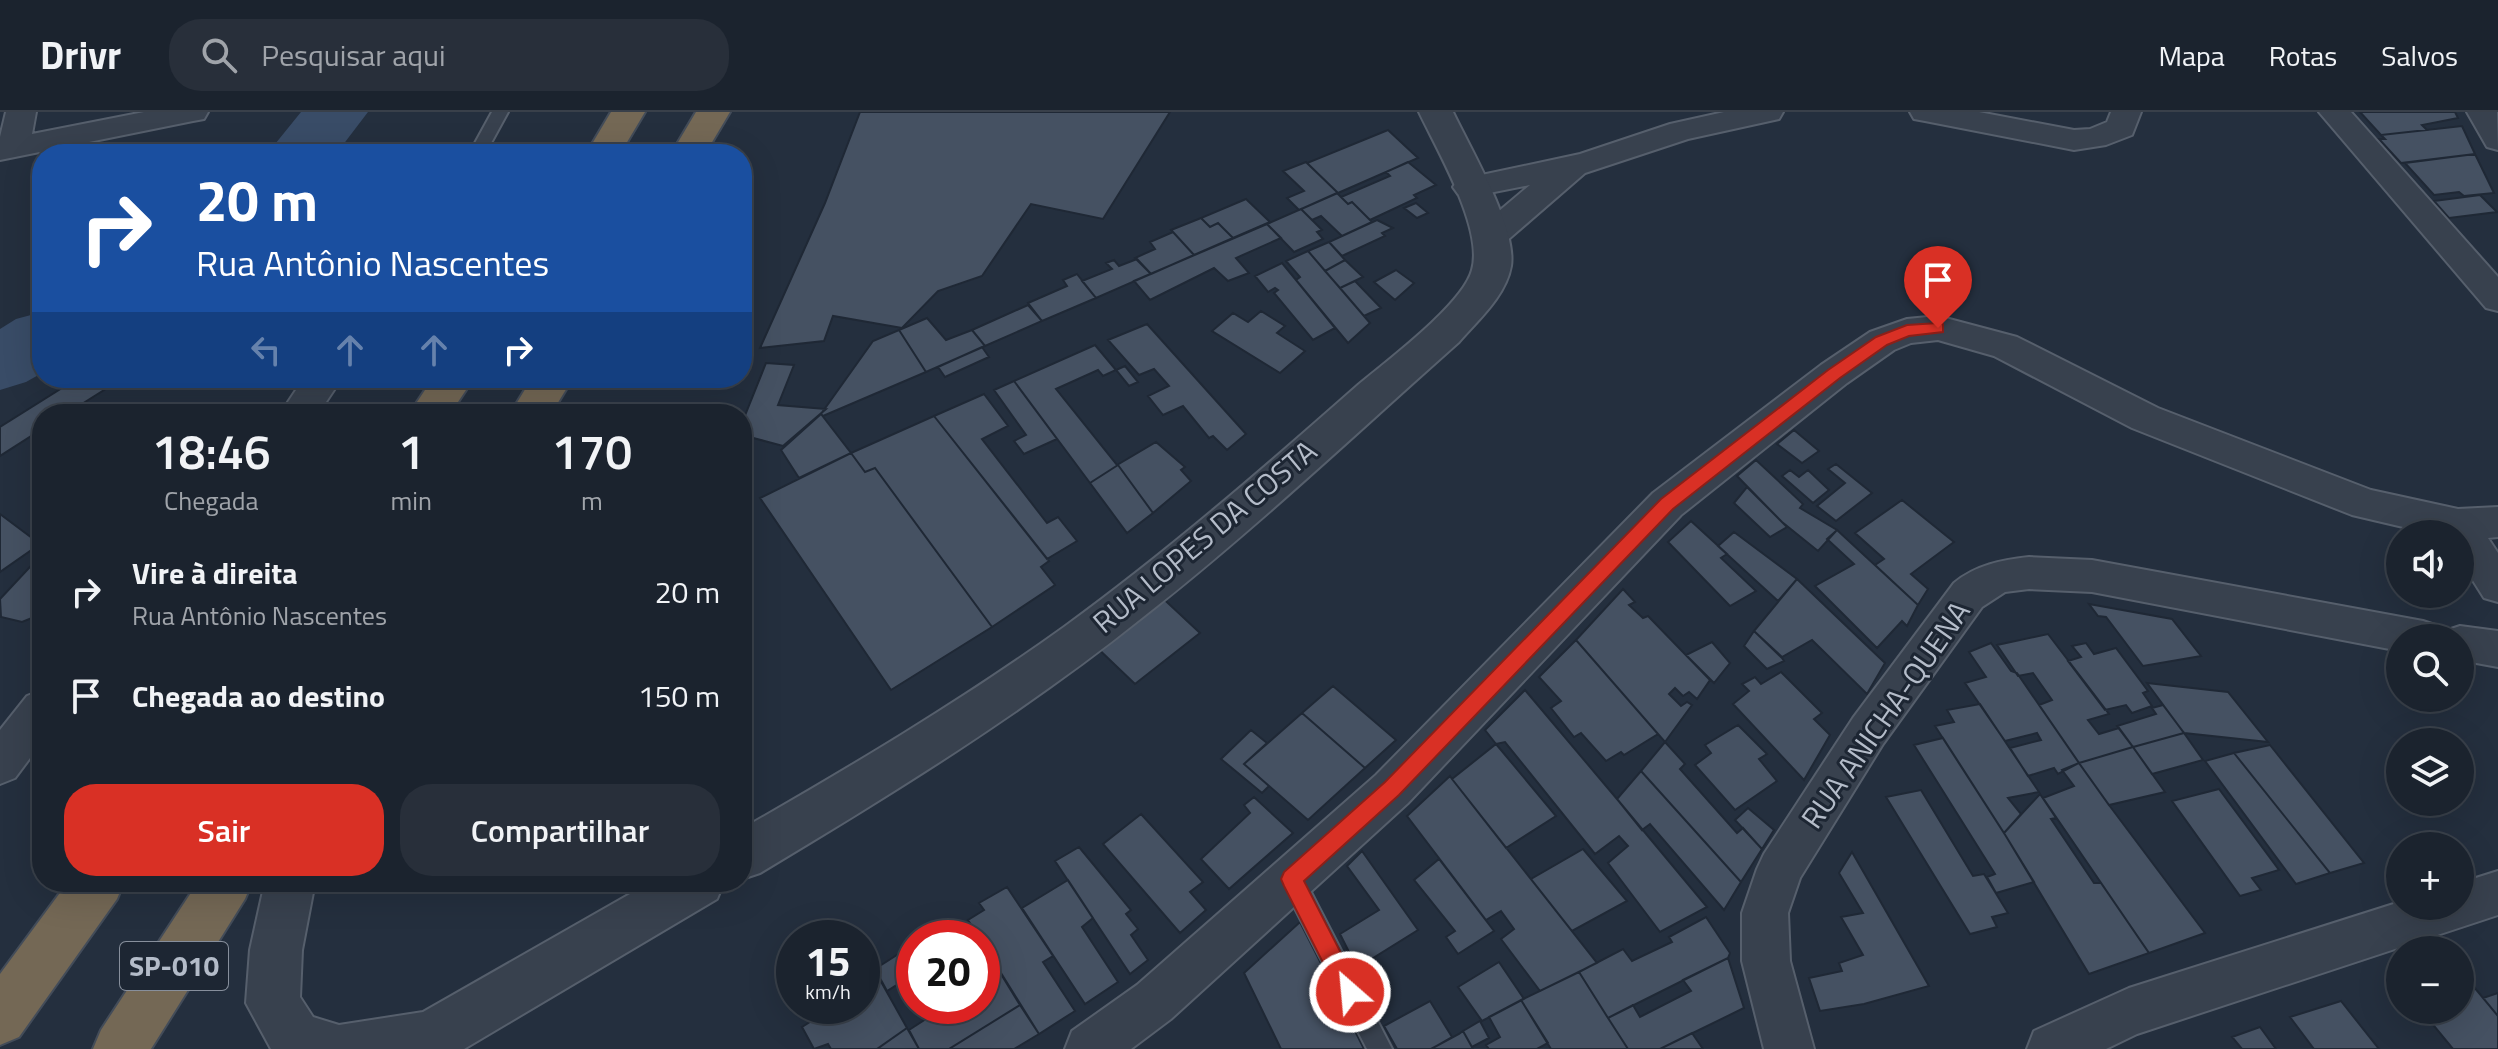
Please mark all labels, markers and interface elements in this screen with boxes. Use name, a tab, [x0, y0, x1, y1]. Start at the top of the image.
search box	[169, 19, 729, 91]
text: Drivr	[40, 26, 121, 84]
text: Pesquisar aqui	[261, 32, 446, 78]
icon: search	[197, 33, 241, 77]
text: Mapa	[2158, 34, 2225, 77]
text: Rotas	[2269, 34, 2337, 77]
text: Salvos	[2381, 34, 2458, 77]
text: 20 m	[196, 158, 318, 243]
icon: right	[64, 176, 168, 280]
text: Rua Antônio Nascentes	[196, 235, 549, 290]
pin	[1904, 246, 1972, 328]
icon: arrive	[1916, 258, 1960, 302]
icon: left	[244, 328, 288, 372]
icon: ahead	[328, 328, 372, 372]
icon: ahead	[412, 328, 456, 372]
icon: right	[496, 328, 540, 372]
text: 18:46	[152, 415, 271, 488]
text: 1	[398, 415, 425, 488]
text: 170	[552, 415, 632, 488]
street label: RUA LOPES DA COSTA	[1082, 428, 1327, 644]
text: Chegada	[164, 481, 258, 520]
text: min	[390, 481, 432, 520]
text: m	[581, 481, 603, 520]
map controls	[2386, 520, 2474, 1024]
button: sound	[2386, 520, 2474, 608]
text: Vire à direita	[132, 550, 297, 596]
text: 20 m	[655, 569, 720, 615]
icon: right	[64, 570, 108, 614]
street label: RUA ANICHA-QUENA	[1789, 591, 1981, 838]
text: Rua Antônio Nascentes	[132, 596, 387, 635]
button: search	[2386, 624, 2474, 712]
text: Chegada ao destino	[132, 673, 385, 719]
text: 150 m	[638, 673, 720, 719]
icon: arrive	[64, 674, 108, 718]
button: layers	[2386, 728, 2474, 816]
button: Sair	[64, 784, 384, 876]
button: Compartilhar	[400, 784, 720, 876]
button: +	[2386, 832, 2474, 920]
speed limit sign: 20	[896, 920, 1000, 1024]
text: 15	[806, 931, 850, 992]
button: −	[2386, 936, 2474, 1024]
road number: SP-010	[120, 942, 228, 990]
position arrow	[1308, 950, 1392, 1034]
text: km/h	[805, 976, 851, 1007]

